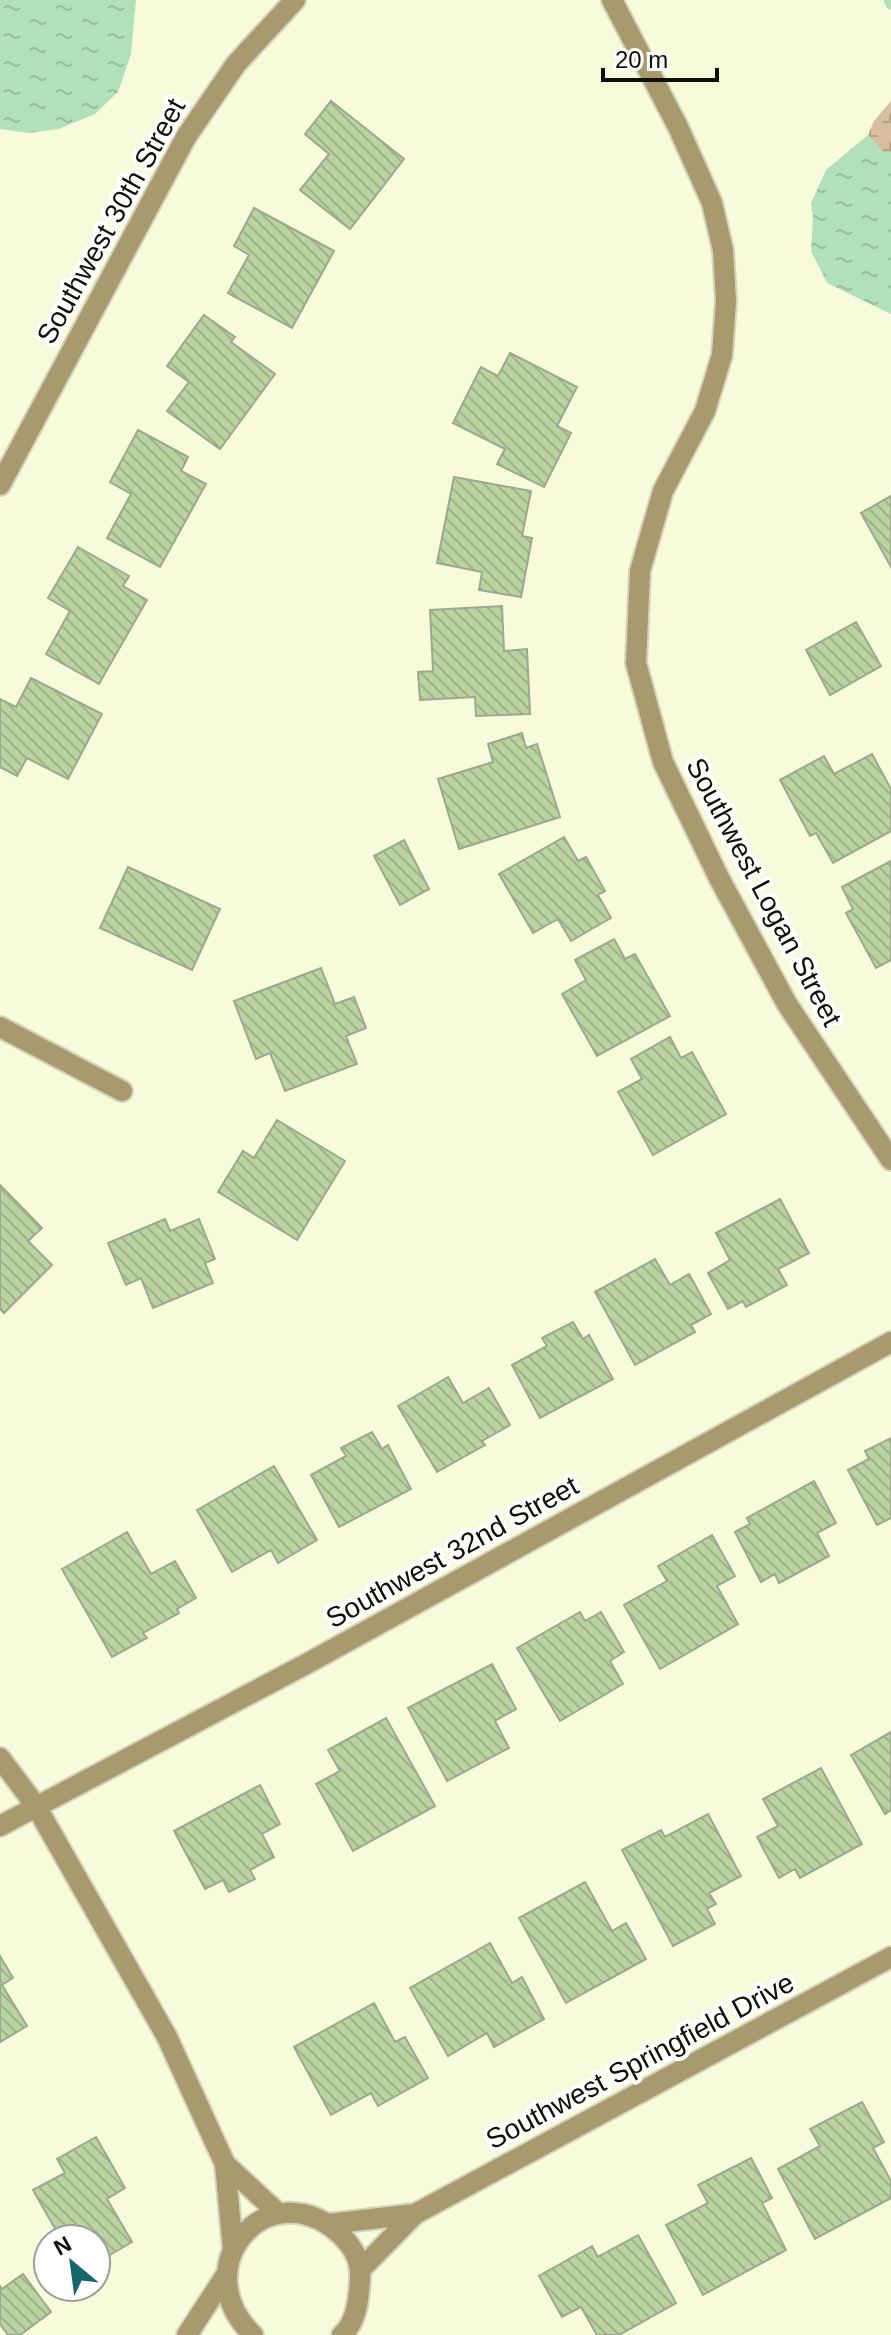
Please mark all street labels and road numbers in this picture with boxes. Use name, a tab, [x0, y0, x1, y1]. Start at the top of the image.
street label: Southwest 30th Street	[31, 93, 191, 349]
street label: Southwest Logan Street	[680, 753, 848, 1031]
street label: Southwest 32nd Street	[321, 1470, 584, 1634]
street label: Southwest Springfield Drive	[481, 1967, 799, 2155]

